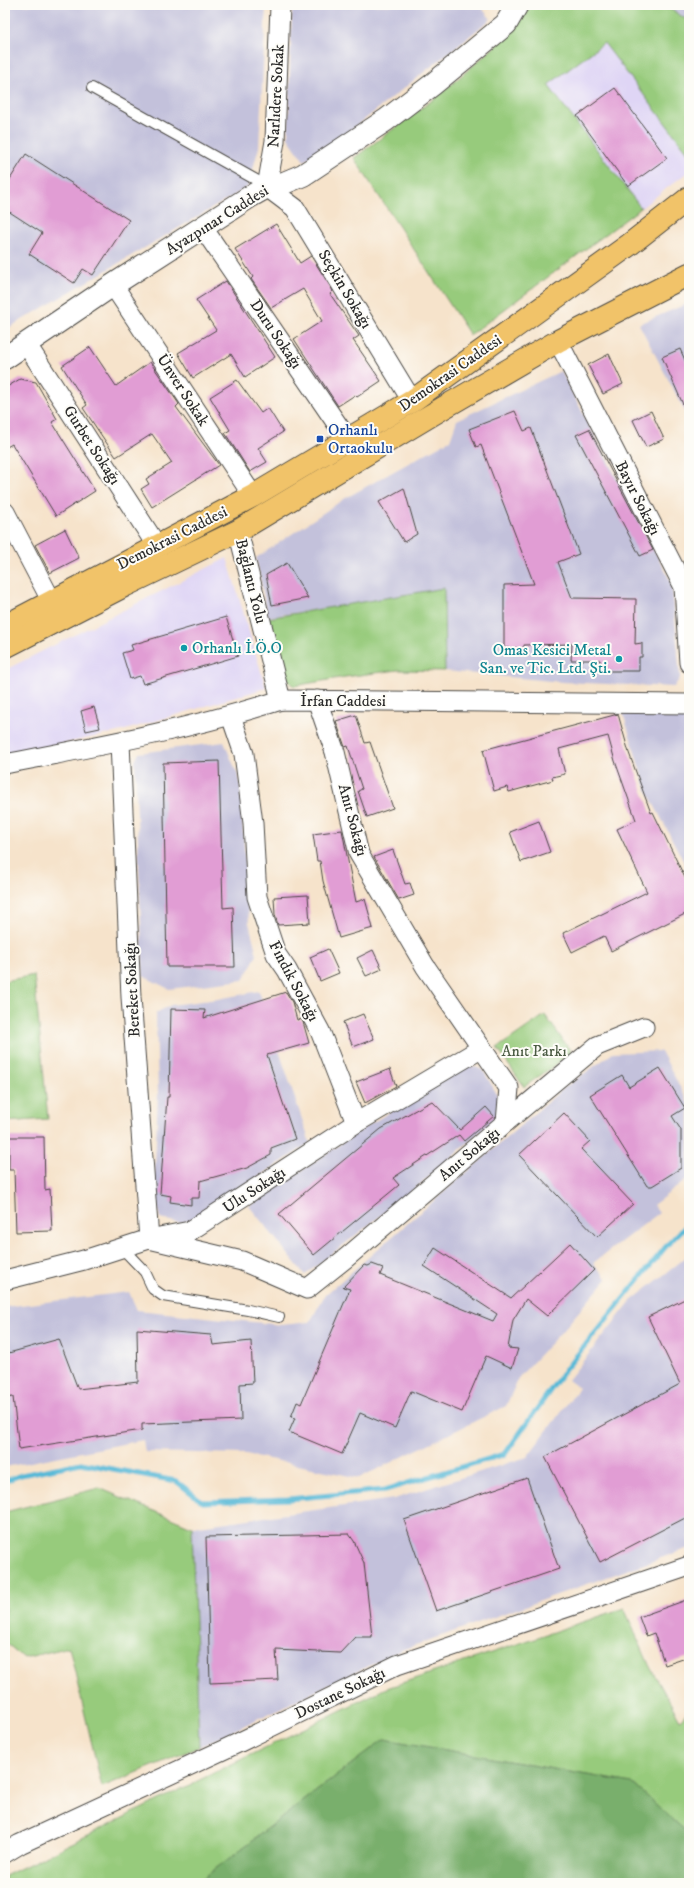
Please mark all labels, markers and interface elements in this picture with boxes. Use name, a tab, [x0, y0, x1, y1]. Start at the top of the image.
street label: Narlıdere Sokak	[263, 44, 289, 148]
street label: Ayazpınar Caddesi	[162, 180, 272, 260]
street label: Seçkin Sokağı	[314, 246, 376, 332]
street label: Duru Sokağı	[245, 295, 307, 373]
street label: Demokrasi Caddesi	[395, 330, 505, 416]
street label: Ünver Sokak	[152, 350, 214, 430]
street label: Gurbet Sokağı	[59, 402, 125, 488]
place label: Orhanlı Ortaokulu	[328, 420, 393, 458]
marker: Orhanlı Ortaokulu	[315, 434, 325, 444]
street label: Bayır Sokağı	[611, 458, 665, 538]
street label: Demokrasi Caddesi	[113, 502, 231, 574]
street label: Bağlantı Yolu	[231, 537, 271, 626]
place label: Orhanlı İ.Ö.O	[192, 638, 282, 658]
place label: Omas Kesici Metal San. ve Tic. Ltd. Şti.	[479, 640, 611, 678]
marker: Orhanlı İ.Ö.O	[179, 643, 189, 653]
marker: Omas Kesici Metal San. ve Tic. Ltd. Şti.	[614, 654, 624, 664]
street label: İrfan Caddesi	[300, 691, 386, 711]
street label: Anıt Sokağı	[334, 782, 372, 858]
street label: Fındık Sokağı	[264, 937, 324, 1025]
street label: Bereket Sokağı	[120, 942, 144, 1038]
park label: Anıt Parkı	[501, 1041, 567, 1061]
street label: Anıt Sokağı	[434, 1123, 504, 1185]
street label: Ulu Sokağı	[219, 1162, 289, 1218]
street label: Dostane Sokağı	[292, 1663, 388, 1723]

